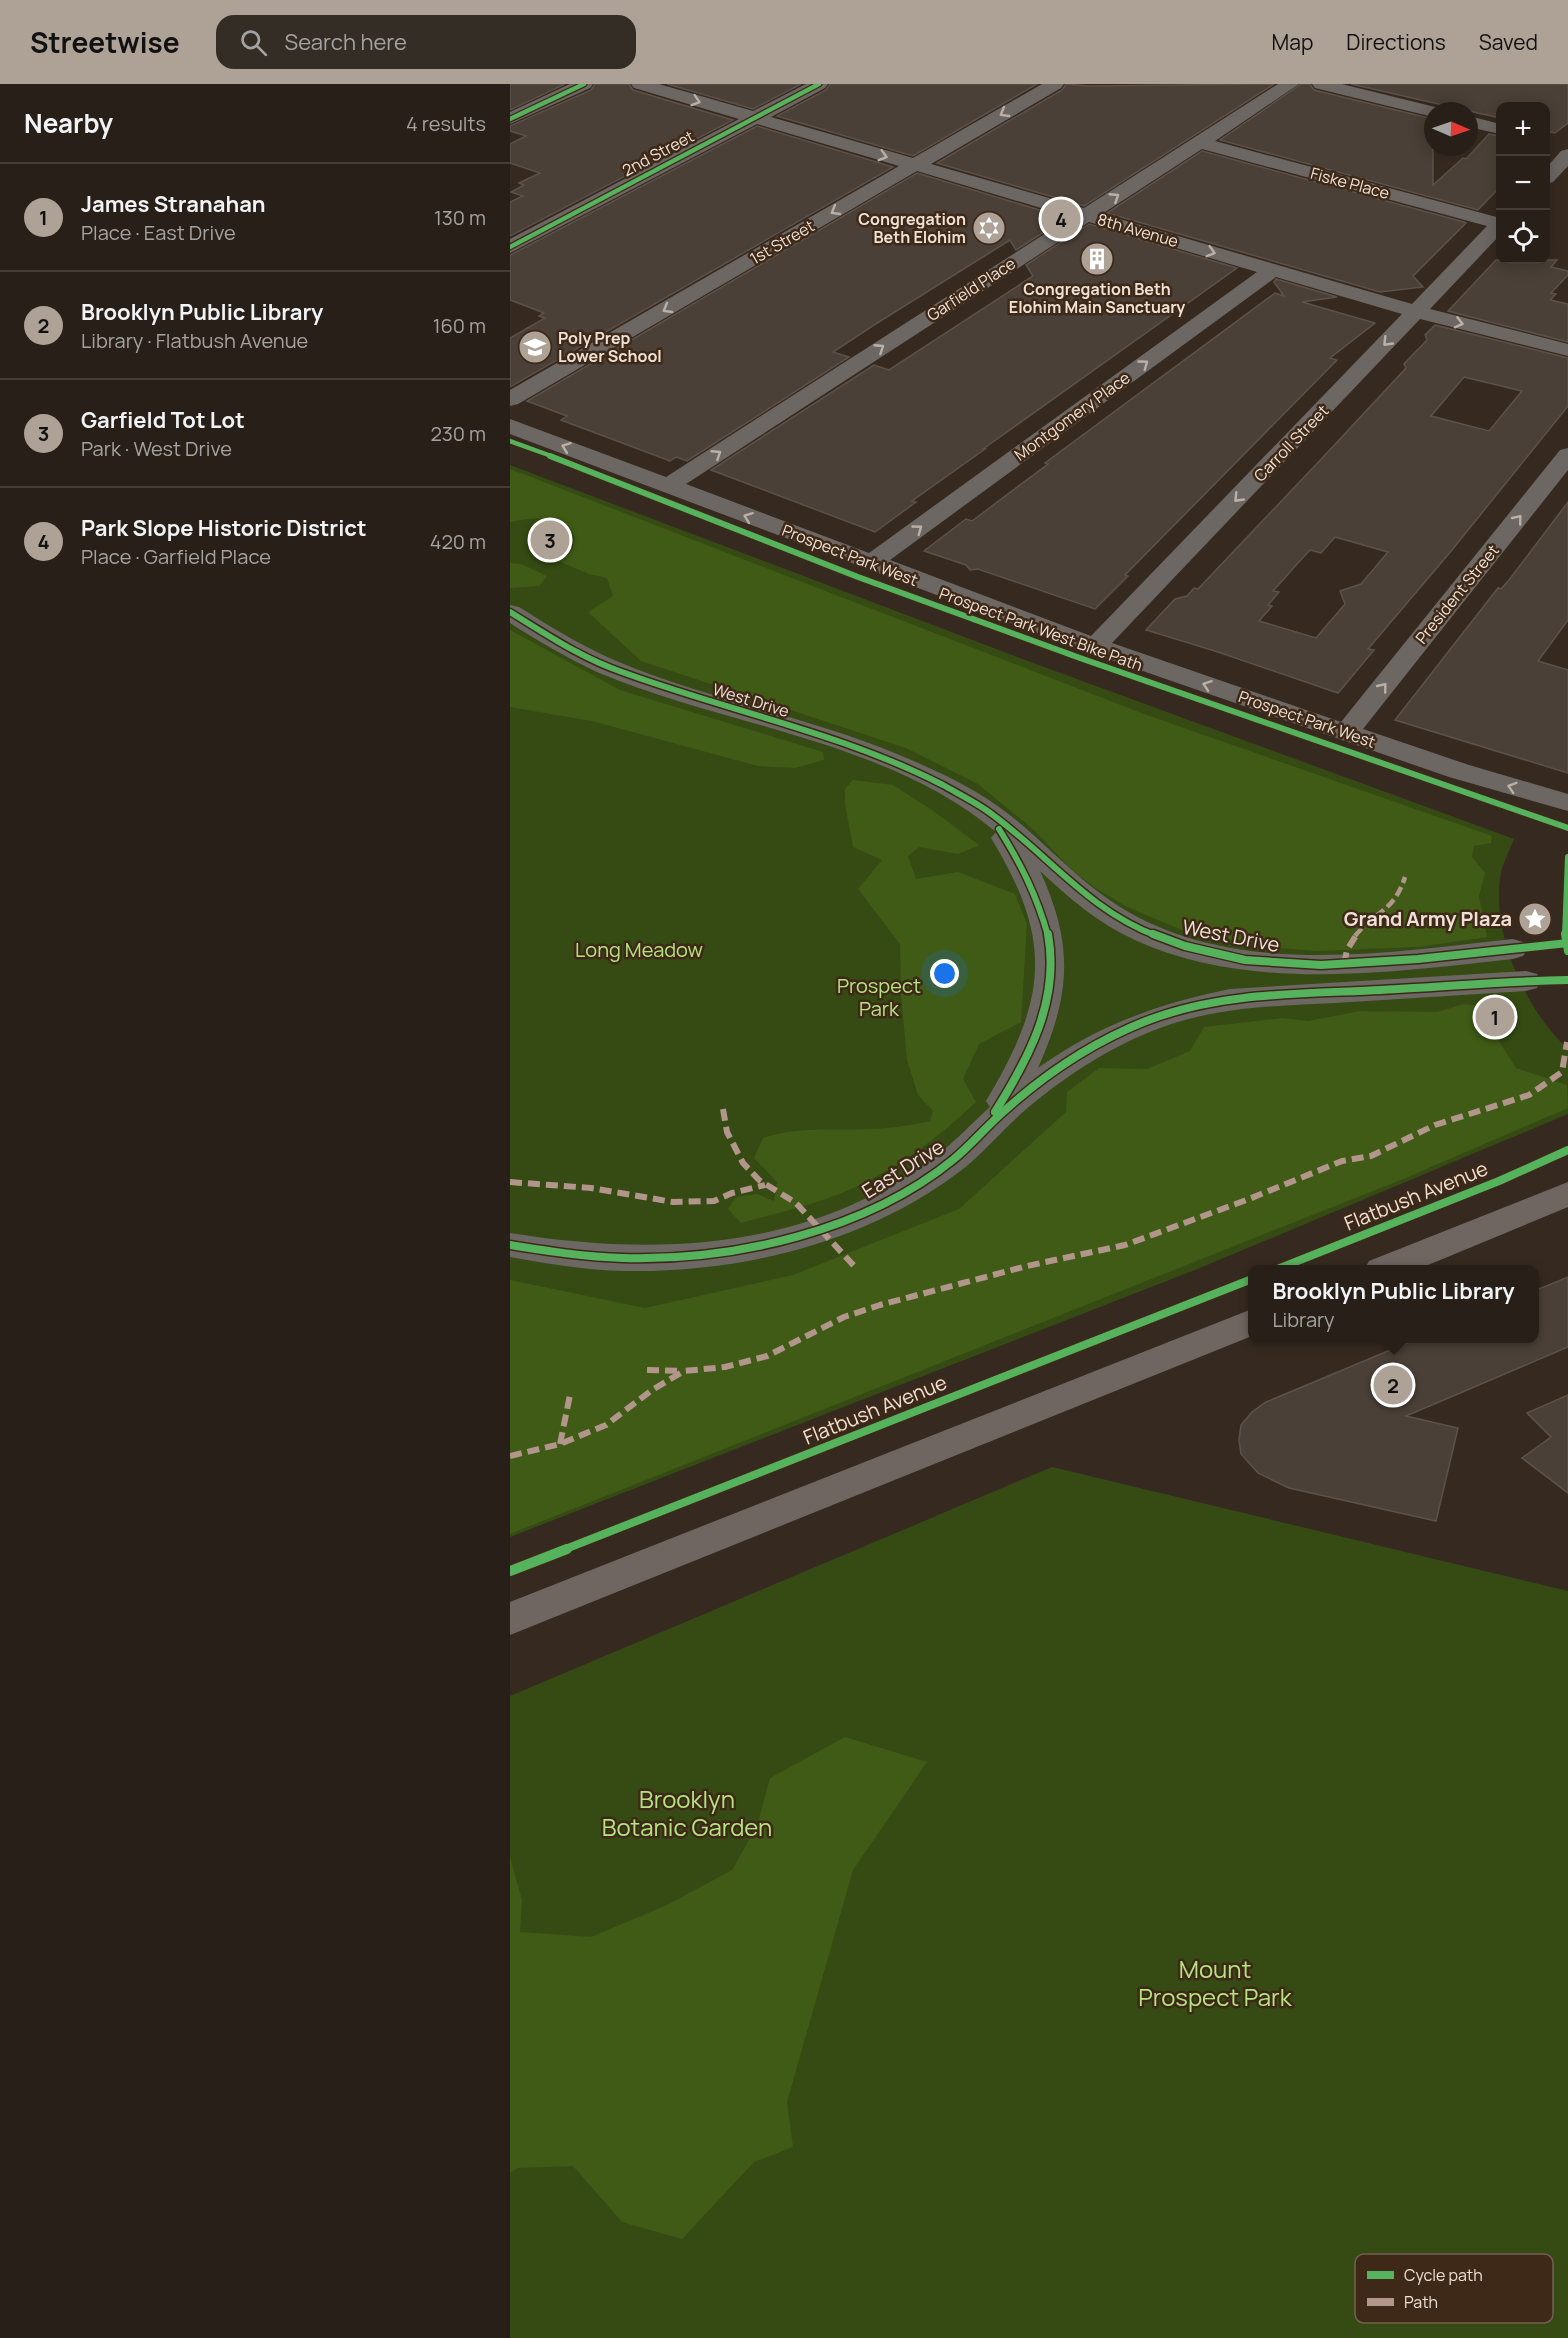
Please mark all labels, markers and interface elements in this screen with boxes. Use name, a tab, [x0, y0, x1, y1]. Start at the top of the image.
search box	[216, 15, 636, 69]
text: Streetwise	[30, 23, 180, 61]
icon: search	[237, 26, 270, 59]
text: Search here	[285, 27, 407, 57]
text: Map	[1272, 28, 1313, 56]
text: Directions	[1346, 28, 1446, 56]
text: Saved	[1479, 28, 1538, 56]
one-way arrow	[690, 94, 701, 106]
north arrow	[1424, 102, 1478, 156]
map controls	[1496, 102, 1550, 264]
button: +	[1496, 102, 1550, 156]
text: Nearby	[24, 105, 113, 141]
one-way arrow	[1000, 106, 1010, 118]
text: 4 results	[406, 110, 486, 137]
street label: 2nd Street	[618, 125, 698, 181]
one-way arrow	[878, 148, 888, 161]
button: −	[1496, 156, 1550, 210]
street label: Fiske Place	[1308, 162, 1392, 204]
text: James Stranahan	[81, 189, 266, 219]
one-way arrow	[1108, 193, 1119, 204]
pin: 4	[1042, 196, 1080, 242]
text: 1	[39, 204, 48, 231]
text: 130 m	[434, 204, 486, 231]
one-way arrow	[831, 204, 842, 215]
place label: Congregation Beth Elohim	[858, 208, 966, 248]
street label: 8th Avenue	[1095, 208, 1181, 252]
synagogue icon: Congregation Beth Elohim	[971, 210, 1007, 246]
button: locate	[1496, 210, 1550, 264]
street label: 1st Street	[746, 215, 818, 269]
text: Place · East Drive	[81, 219, 236, 246]
building icon: Congregation Beth Elohim Main Sanctuary	[1079, 241, 1115, 277]
one-way arrow	[1205, 245, 1216, 257]
street label: Garfield Place	[922, 252, 1020, 326]
place label: Congregation Beth Elohim Main Sanctuary	[1009, 278, 1185, 318]
text: Brooklyn Public Library	[81, 297, 323, 327]
one-way arrow	[663, 301, 673, 313]
text: 2	[38, 312, 49, 339]
text: 160 m	[433, 312, 486, 339]
one-way arrow	[1454, 316, 1464, 329]
text: Library · Flatbush Avenue	[81, 327, 308, 354]
place label: Poly Prep Lower School	[558, 327, 662, 367]
school or university icon: Poly Prep Lower School	[517, 329, 553, 365]
one-way arrow	[1384, 335, 1395, 346]
one-way arrow	[874, 344, 884, 356]
one-way arrow	[1137, 360, 1148, 371]
street label: Montgomery Place	[1010, 366, 1134, 466]
street label: Carroll Street	[1249, 400, 1333, 486]
text: Garfield Tot Lot	[81, 405, 245, 435]
text: 3	[38, 420, 49, 447]
text: 230 m	[430, 420, 486, 447]
text: Park · West Drive	[81, 435, 232, 462]
one-way arrow	[561, 442, 572, 455]
one-way arrow	[710, 451, 721, 462]
one-way arrow	[1234, 492, 1245, 502]
one-way arrow	[744, 511, 754, 524]
text: Park Slope Historic District	[81, 513, 367, 543]
one-way arrow	[1510, 514, 1521, 525]
pin: 3	[530, 518, 570, 562]
street label: Prospect Park West	[779, 519, 921, 591]
one-way arrow	[912, 525, 923, 536]
text: 4	[37, 528, 50, 555]
text: 420 m	[430, 528, 486, 555]
street label: President Street	[1410, 540, 1504, 648]
text: Place · Garfield Place	[81, 543, 271, 570]
street label: Prospect Park West Bike Path	[936, 582, 1146, 676]
street label: West Drive	[710, 678, 792, 722]
one-way arrow	[1202, 680, 1213, 693]
one-way arrow	[1376, 683, 1387, 694]
street label: Prospect Park West	[1236, 685, 1378, 753]
one-way arrow	[1507, 782, 1518, 795]
place icon: Grand Army Plaza	[1517, 901, 1553, 937]
place label: Grand Army Plaza	[1344, 905, 1512, 932]
street label: West Drive	[1180, 913, 1282, 958]
park label: Long Meadow	[575, 936, 703, 963]
your location	[930, 959, 959, 988]
park label: Prospect Park	[837, 972, 921, 1022]
pin: 1	[1476, 994, 1514, 1040]
street label: East Drive	[857, 1133, 949, 1204]
street label: Flatbush Avenue	[1340, 1154, 1492, 1237]
popup	[1248, 1265, 1539, 1343]
text: Brooklyn Public Library	[1272, 1276, 1515, 1306]
text: Library	[1272, 1306, 1335, 1333]
pin: 2	[1374, 1362, 1412, 1408]
street label: Flatbush Avenue	[799, 1368, 951, 1451]
park label: Brooklyn Botanic Garden	[602, 1782, 772, 1843]
park label: Mount Prospect Park	[1138, 1952, 1293, 2013]
legend	[1355, 2254, 1553, 2323]
text: Cycle path	[1404, 2264, 1483, 2286]
text: Path	[1404, 2291, 1438, 2313]

